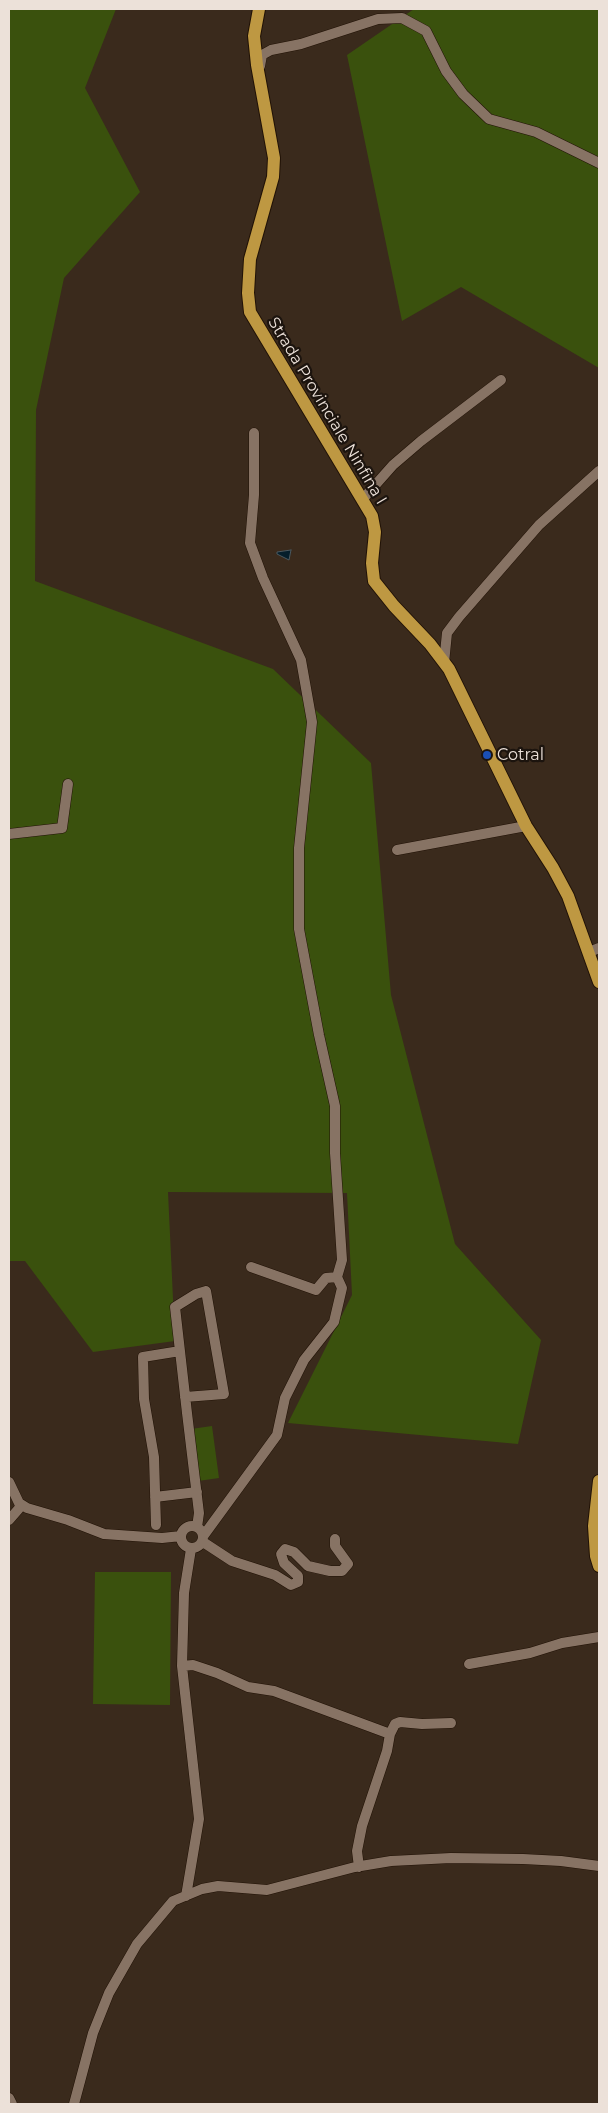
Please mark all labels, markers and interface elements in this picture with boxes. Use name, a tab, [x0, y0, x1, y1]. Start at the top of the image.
street label: Strada Provinciale Ninfina I	[263, 314, 391, 508]
place label: Cotral	[497, 745, 544, 765]
marker: Cotral	[481, 749, 493, 761]

